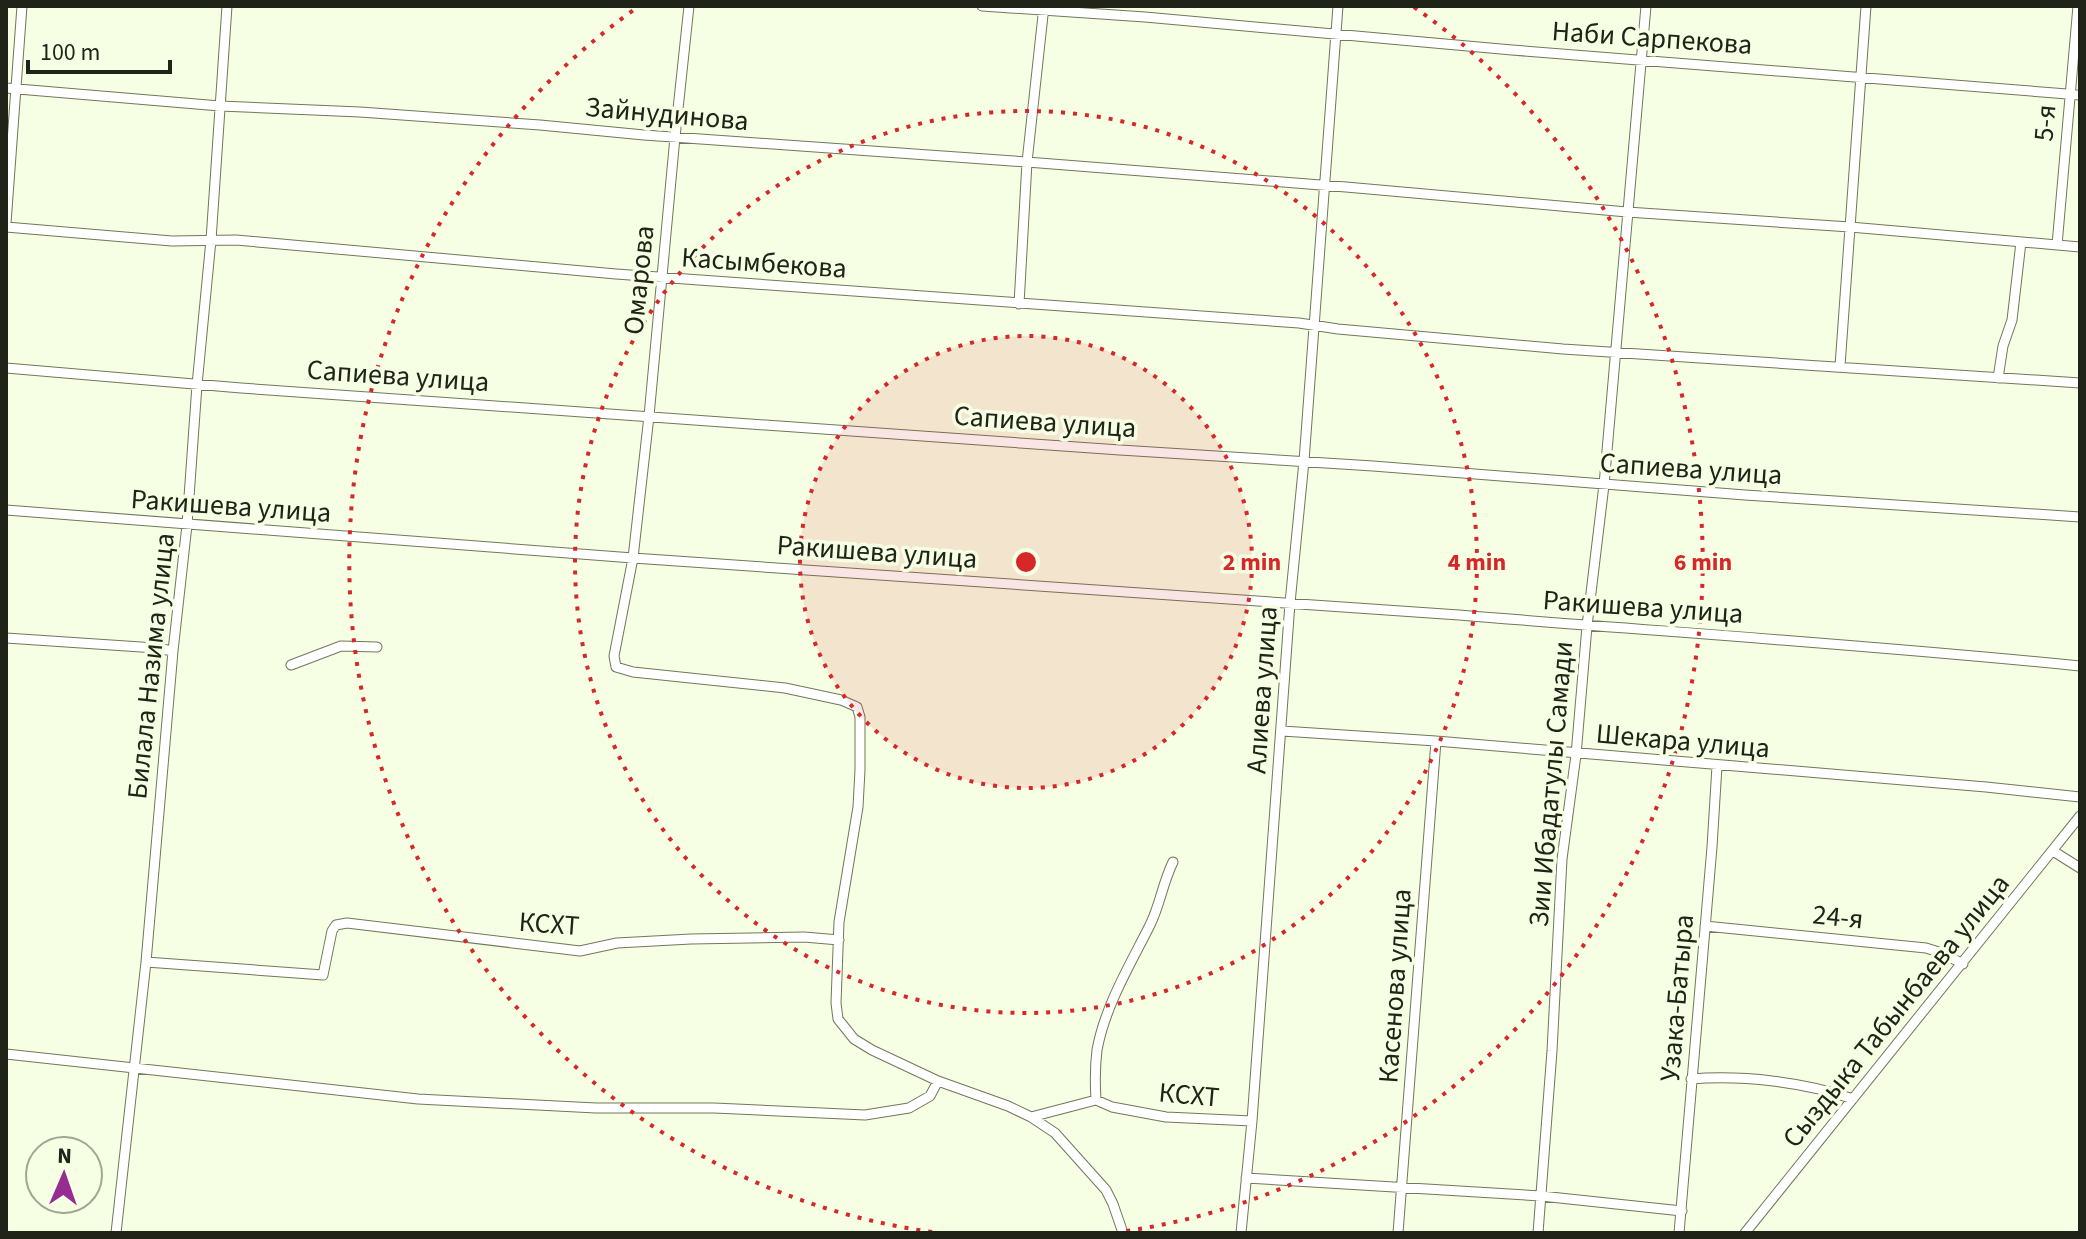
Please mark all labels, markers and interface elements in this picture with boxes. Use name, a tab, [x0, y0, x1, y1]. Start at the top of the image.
street label: Наби Сарпекова	[1550, 11, 1754, 65]
scale bar	[28, 24, 170, 74]
text: 100 m	[40, 35, 100, 70]
street label: Зайнудинова	[584, 87, 750, 141]
street label: 5-я	[2023, 103, 2067, 143]
street label: Омарова	[613, 223, 665, 337]
street label: Касымбекова	[680, 237, 848, 289]
street label: Сапиева улица	[306, 350, 490, 402]
street label: Сапиева улица	[953, 396, 1137, 448]
street label: Сапиева улица	[1599, 443, 1783, 495]
street label: Ракишева улица	[130, 479, 332, 533]
street label: Ракишева улица	[776, 525, 978, 579]
street label: Билала Назима улица	[117, 531, 185, 801]
text: 2 min	[1223, 545, 1281, 580]
text: 4 min	[1448, 545, 1506, 580]
text: 6 min	[1674, 545, 1732, 580]
centre of rings	[1012, 548, 1040, 576]
street label: Ракишева улица	[1542, 580, 1744, 634]
street label: Алиева улица	[1236, 605, 1288, 775]
street label: Зии Ибадатулы Самади	[1519, 639, 1583, 929]
street label: Шекара улица	[1594, 713, 1772, 769]
street label: Сыздыка Табынбаева улица	[1773, 866, 2019, 1156]
street label: Касенова улица	[1368, 888, 1422, 1084]
street label: 24-я	[1811, 894, 1865, 940]
street label: КСХТ	[517, 902, 581, 946]
street label: Узака-Батыра	[1650, 913, 1704, 1083]
street label: КСХТ	[1157, 1072, 1221, 1118]
north arrow	[24, 1135, 104, 1215]
text: N	[57, 1140, 73, 1172]

